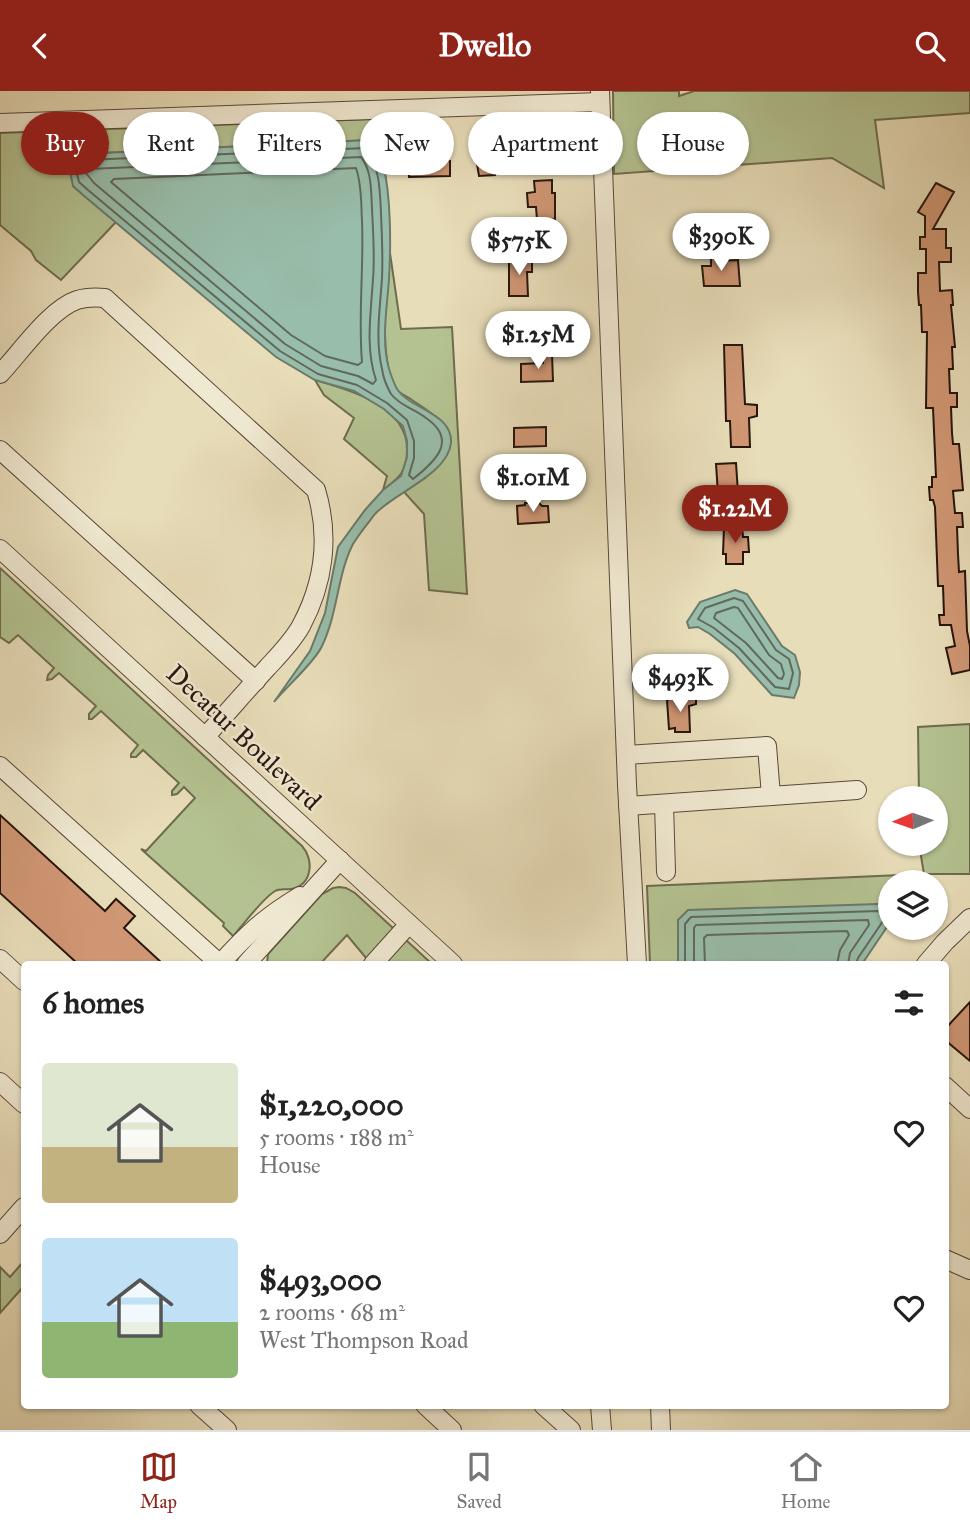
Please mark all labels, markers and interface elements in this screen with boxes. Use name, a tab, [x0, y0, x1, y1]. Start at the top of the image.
text: Dwello	[439, 26, 531, 65]
icon: back	[21, 27, 59, 65]
icon: search	[911, 27, 949, 65]
chip: Buy	[21, 112, 109, 175]
chip: Rent	[123, 112, 219, 175]
chip: Filters	[233, 112, 346, 175]
chip: New	[360, 112, 454, 175]
chip: Apartment	[468, 112, 623, 175]
chip: House	[637, 112, 749, 175]
pin: $390K	[672, 213, 770, 273]
pin: $575K	[470, 218, 568, 277]
text: $390K	[688, 222, 754, 250]
text: $575K	[487, 226, 551, 254]
pin: $1.25M	[481, 311, 595, 371]
text: $1.25M	[501, 320, 575, 348]
pin: $1.01M	[476, 455, 590, 514]
text: $1.01M	[496, 463, 570, 491]
pin: $1.22M	[678, 485, 792, 545]
text: $1.22M	[698, 494, 772, 522]
pin: $493K	[631, 655, 729, 714]
street label: Decatur Boulevard	[160, 657, 328, 817]
text: $493K	[648, 663, 712, 691]
north arrow	[878, 786, 948, 856]
map controls	[878, 786, 948, 940]
button: layers	[878, 870, 948, 940]
icon: filters	[890, 984, 928, 1022]
text: 6 homes	[42, 985, 144, 1021]
text: $1,220,000	[259, 1087, 404, 1123]
icon: home	[98, 1091, 182, 1175]
icon: heart	[890, 1114, 928, 1152]
text: 5 rooms · 188 m²	[259, 1123, 414, 1151]
text: House	[259, 1151, 321, 1179]
text: $493,000	[259, 1262, 382, 1298]
icon: home	[98, 1266, 182, 1350]
icon: heart	[890, 1289, 928, 1327]
text: 2 rooms · 68 m²	[259, 1298, 405, 1326]
text: West Thompson Road	[259, 1326, 469, 1354]
tab: Map	[140, 1448, 178, 1513]
tab: Saved	[457, 1448, 502, 1513]
tab: Home	[781, 1448, 830, 1513]

